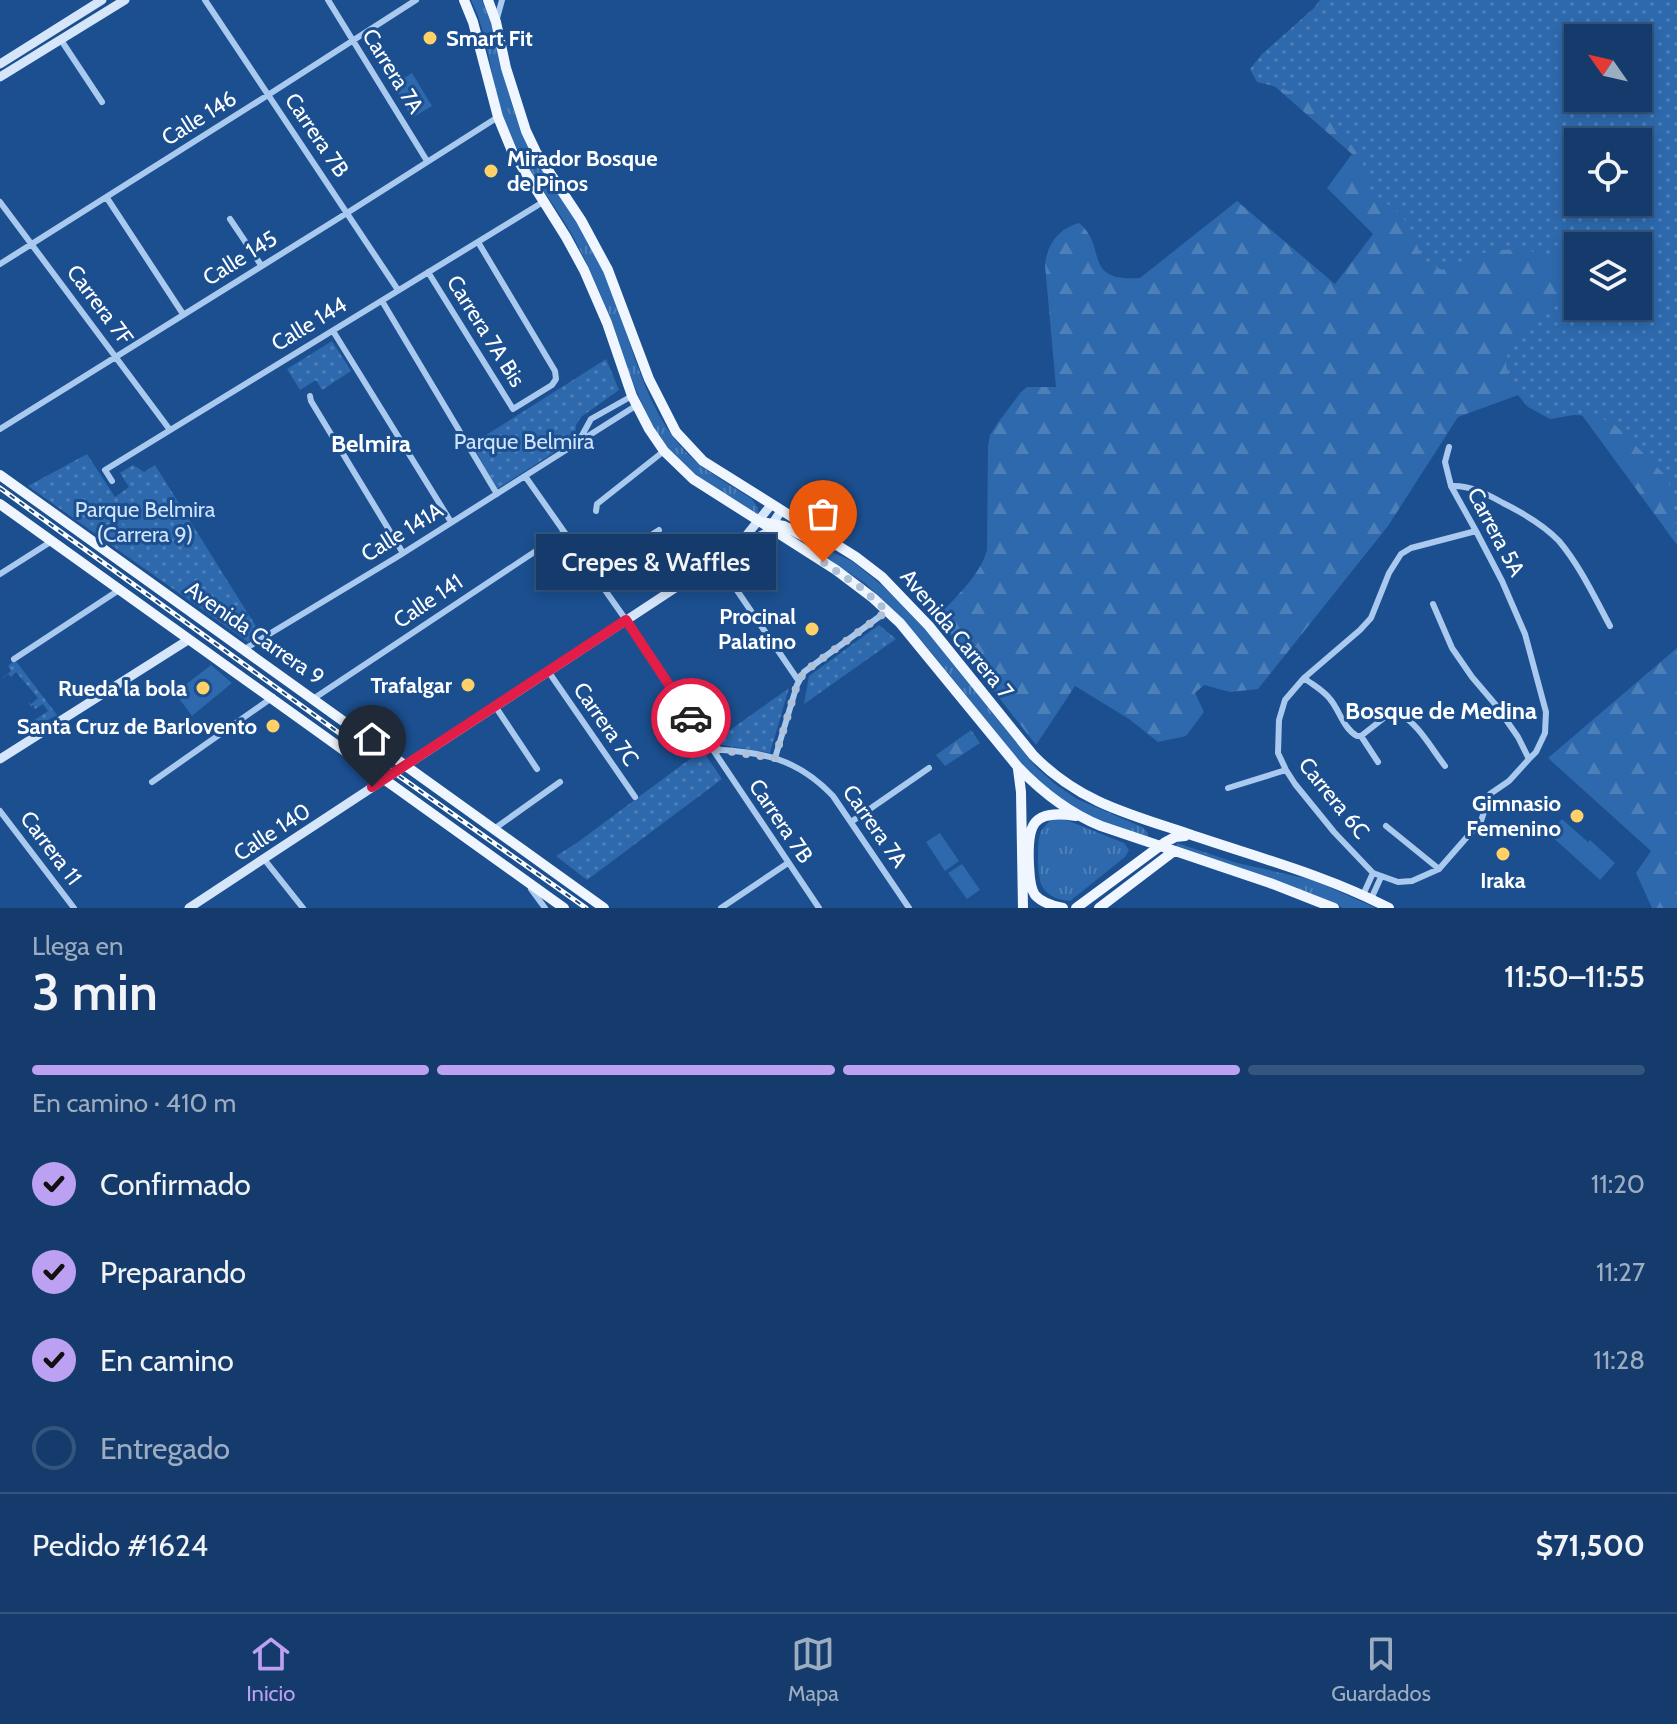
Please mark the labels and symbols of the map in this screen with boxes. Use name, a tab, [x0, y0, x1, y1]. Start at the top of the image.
street label: Carrera 7A	[356, 24, 430, 119]
north arrow	[1564, 24, 1652, 112]
place label: Smart Fit	[446, 25, 533, 52]
marker: Smart Fit	[421, 29, 439, 47]
street label: Calle 146	[157, 85, 241, 151]
street label: Carrera 7B	[279, 88, 355, 182]
place label: Mirador Bosque de Pinos	[507, 145, 657, 197]
marker: Mirador Bosque de Pinos	[482, 162, 500, 180]
street label: Calle 145	[198, 225, 282, 291]
street label: Carrera 7F	[61, 259, 139, 351]
street label: Carrera 7A Bis	[441, 270, 531, 392]
street label: Calle 144	[266, 291, 352, 357]
park label: Parque Belmira	[454, 428, 595, 455]
district label: Belmira	[331, 429, 411, 458]
pin	[789, 480, 857, 562]
street label: Carrera 5A	[1461, 483, 1531, 581]
park label: Parque Belmira (Carrera 9)	[75, 496, 216, 548]
street label: Calle 141A	[356, 496, 448, 568]
callout: Crepes & Waffles	[535, 534, 775, 590]
street label: Avenida Carrera 7	[895, 563, 1019, 705]
street label: Calle 141	[388, 568, 468, 634]
street label: Avenida Carrera 9	[180, 575, 330, 691]
place label: Procinal Palatino	[718, 603, 796, 655]
marker: Procinal Palatino	[803, 620, 821, 638]
place label: Trafalgar	[370, 672, 453, 699]
place label: Rueda la bola	[58, 675, 187, 702]
marker: Trafalgar	[459, 676, 477, 694]
street label: Carrera 7C	[567, 677, 645, 771]
courier	[651, 678, 731, 758]
marker: Rueda la bola	[194, 679, 212, 697]
district label: Bosque de Medina	[1345, 696, 1537, 725]
pin	[338, 705, 406, 787]
place label: Santa Cruz de Barlovento	[17, 713, 257, 740]
marker: Santa Cruz de Barlovento	[264, 717, 282, 735]
street label: Carrera 6C	[1293, 752, 1375, 844]
street label: Carrera 7B	[743, 774, 819, 868]
street label: Carrera 7A	[837, 779, 914, 873]
place label: Gimnasio Femenino	[1466, 790, 1561, 842]
street label: Calle 140	[229, 797, 315, 867]
street label: Carrera 11	[14, 806, 88, 890]
marker: Gimnasio Femenino	[1568, 807, 1586, 825]
marker: Iraka	[1494, 845, 1512, 863]
place label: Iraka	[1480, 867, 1526, 894]

